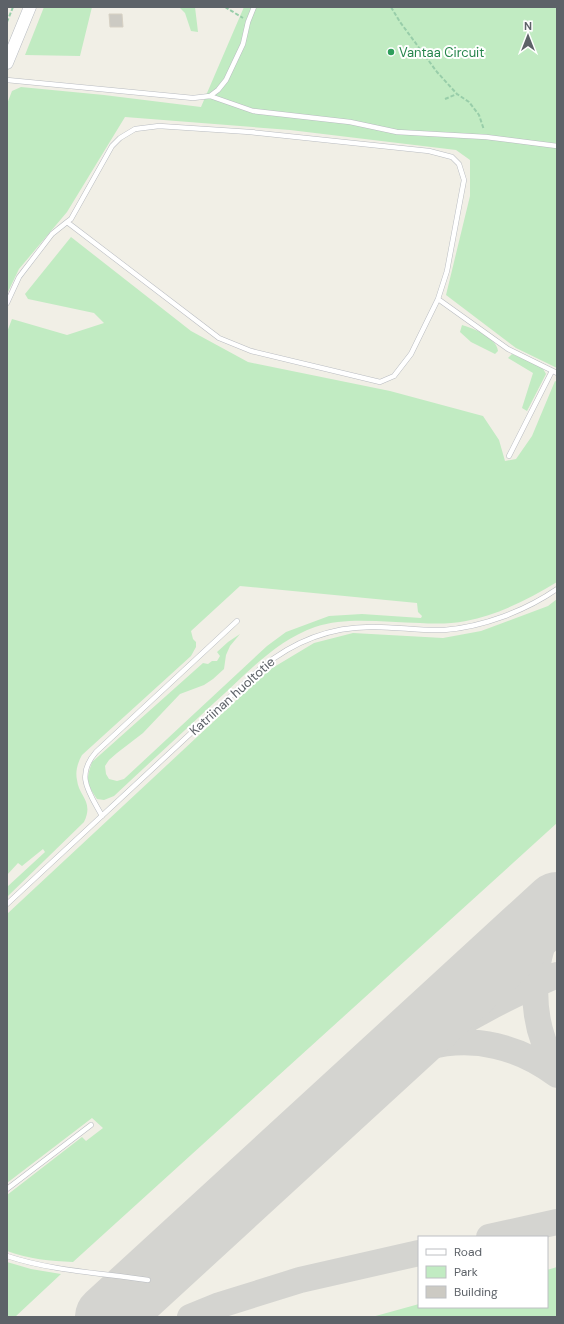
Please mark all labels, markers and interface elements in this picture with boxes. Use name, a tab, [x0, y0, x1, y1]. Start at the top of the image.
north arrow	[508, 16, 548, 56]
text: N	[524, 19, 532, 33]
place label: Vantaa Circuit	[399, 44, 484, 61]
marker: Vantaa Circuit	[386, 47, 396, 57]
street label: Katriinan huoltotie	[186, 653, 278, 739]
legend	[418, 1236, 548, 1308]
text: Road	[454, 1244, 482, 1260]
text: Park	[454, 1264, 478, 1280]
text: Building	[454, 1284, 498, 1300]

